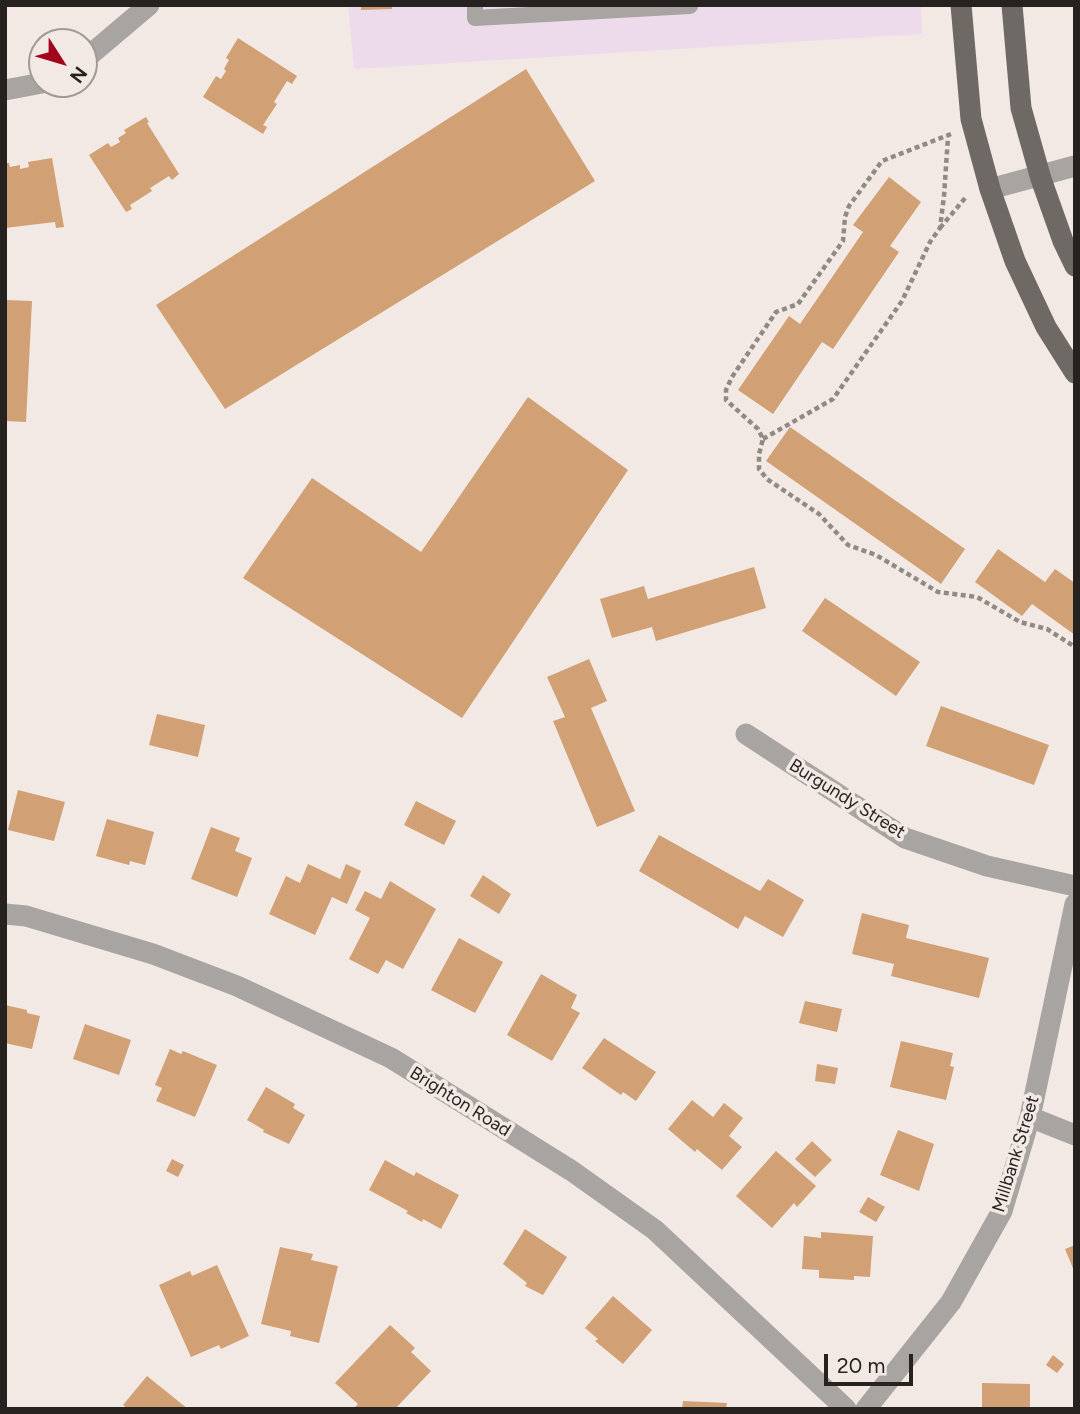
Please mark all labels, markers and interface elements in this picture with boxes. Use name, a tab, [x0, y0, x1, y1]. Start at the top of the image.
north arrow	[28, 28, 98, 98]
text: N	[65, 62, 92, 88]
street label: Burgundy Street	[785, 755, 909, 843]
street label: Brighton Road	[406, 1062, 514, 1142]
street label: Millbank Street	[988, 1093, 1044, 1215]
scale bar	[828, 1340, 917, 1384]
text: 20 m	[837, 1353, 885, 1378]

